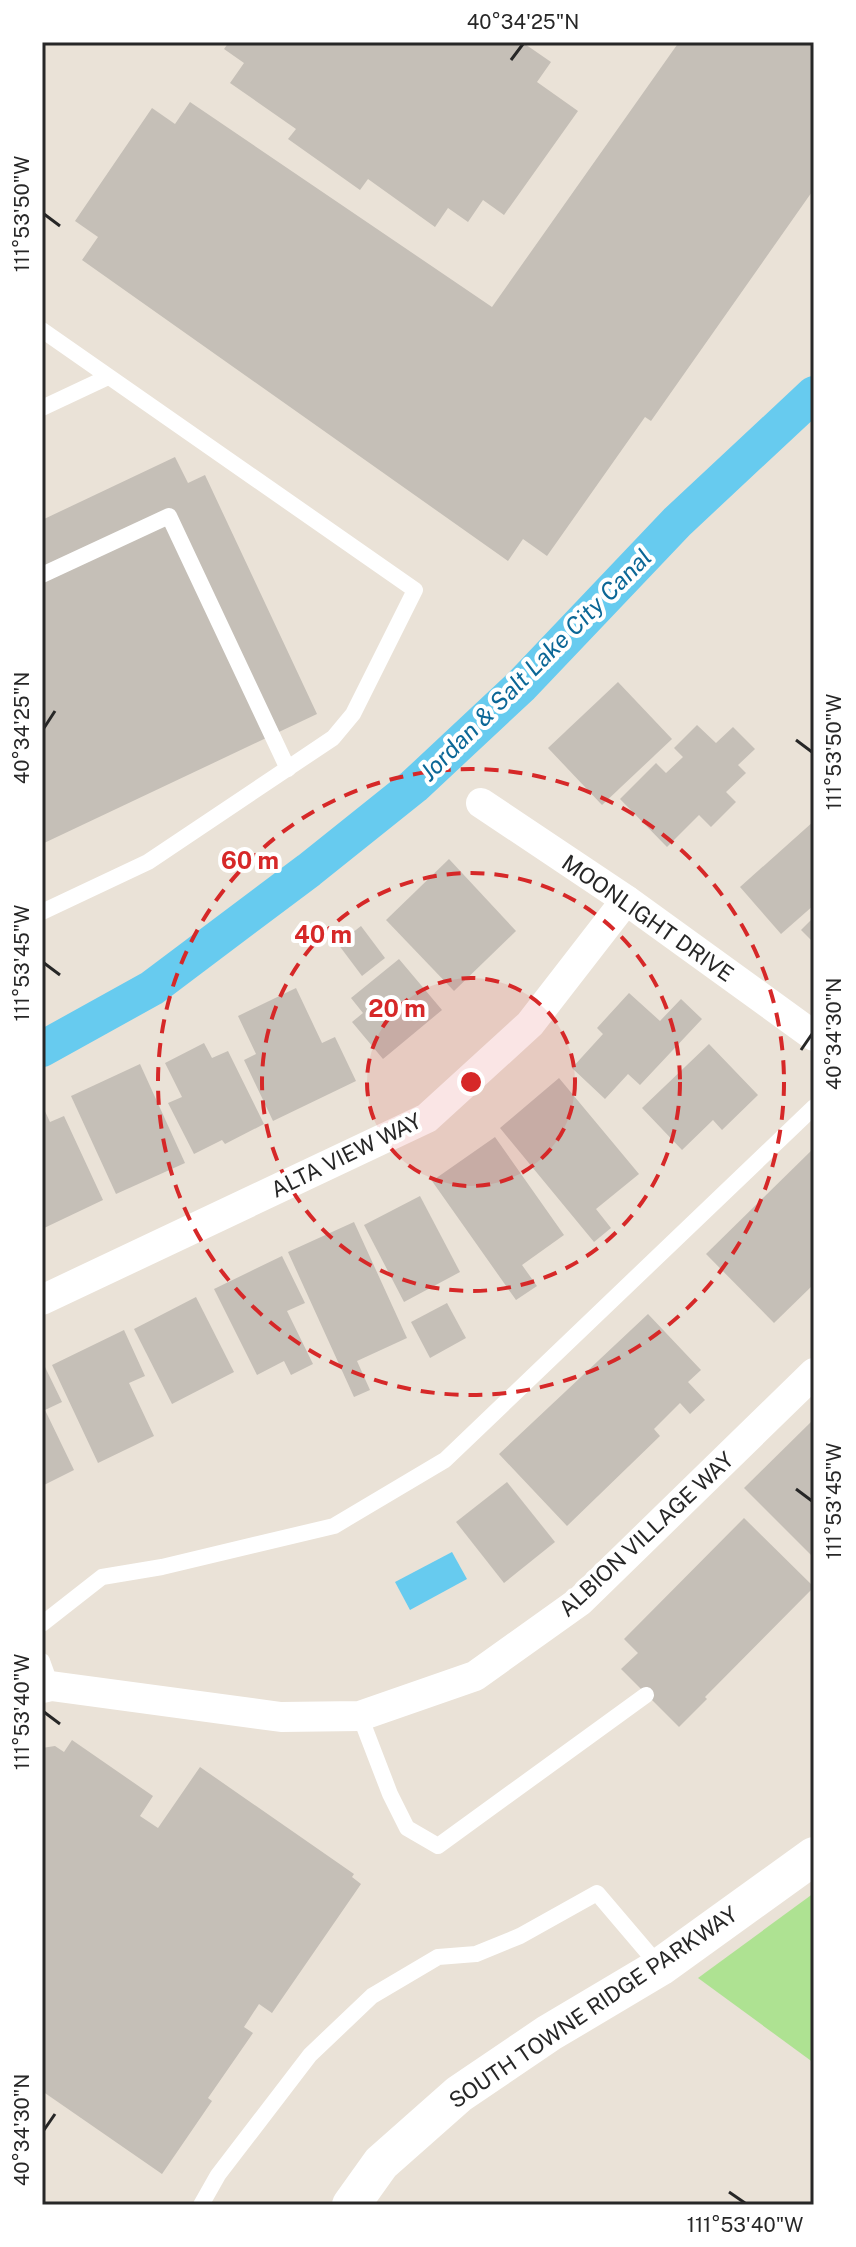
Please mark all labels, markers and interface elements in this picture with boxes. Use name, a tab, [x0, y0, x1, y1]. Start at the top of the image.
text: 40°34'25"N	[467, 10, 579, 34]
text: 111°53'50"W	[10, 156, 34, 272]
water label: Jordan & Salt Lake City Canal	[414, 543, 657, 786]
text: 40°34'25"N	[10, 672, 34, 784]
text: 111°53'50"W	[822, 694, 846, 810]
text: 60 m	[221, 846, 279, 874]
street label: MOONLIGHT DRIVE	[557, 849, 739, 987]
text: 111°53'45"W	[10, 905, 34, 1021]
text: 40 m	[294, 920, 352, 948]
text: 40°34'30"N	[822, 978, 846, 1090]
text: 20 m	[368, 994, 426, 1022]
centre of rings	[457, 1068, 485, 1096]
street label: ALTA VIEW WAY	[267, 1107, 426, 1203]
text: 111°53'45"W	[822, 1443, 846, 1559]
street label: ALBION VILLAGE WAY	[553, 1446, 739, 1622]
text: 111°53'40"W	[10, 1654, 34, 1770]
street label: SOUTH TOWNE RIDGE PARKWAY	[444, 1900, 743, 2113]
text: 40°34'30"N	[10, 2074, 34, 2186]
text: 111°53'40"W	[687, 2213, 803, 2237]

